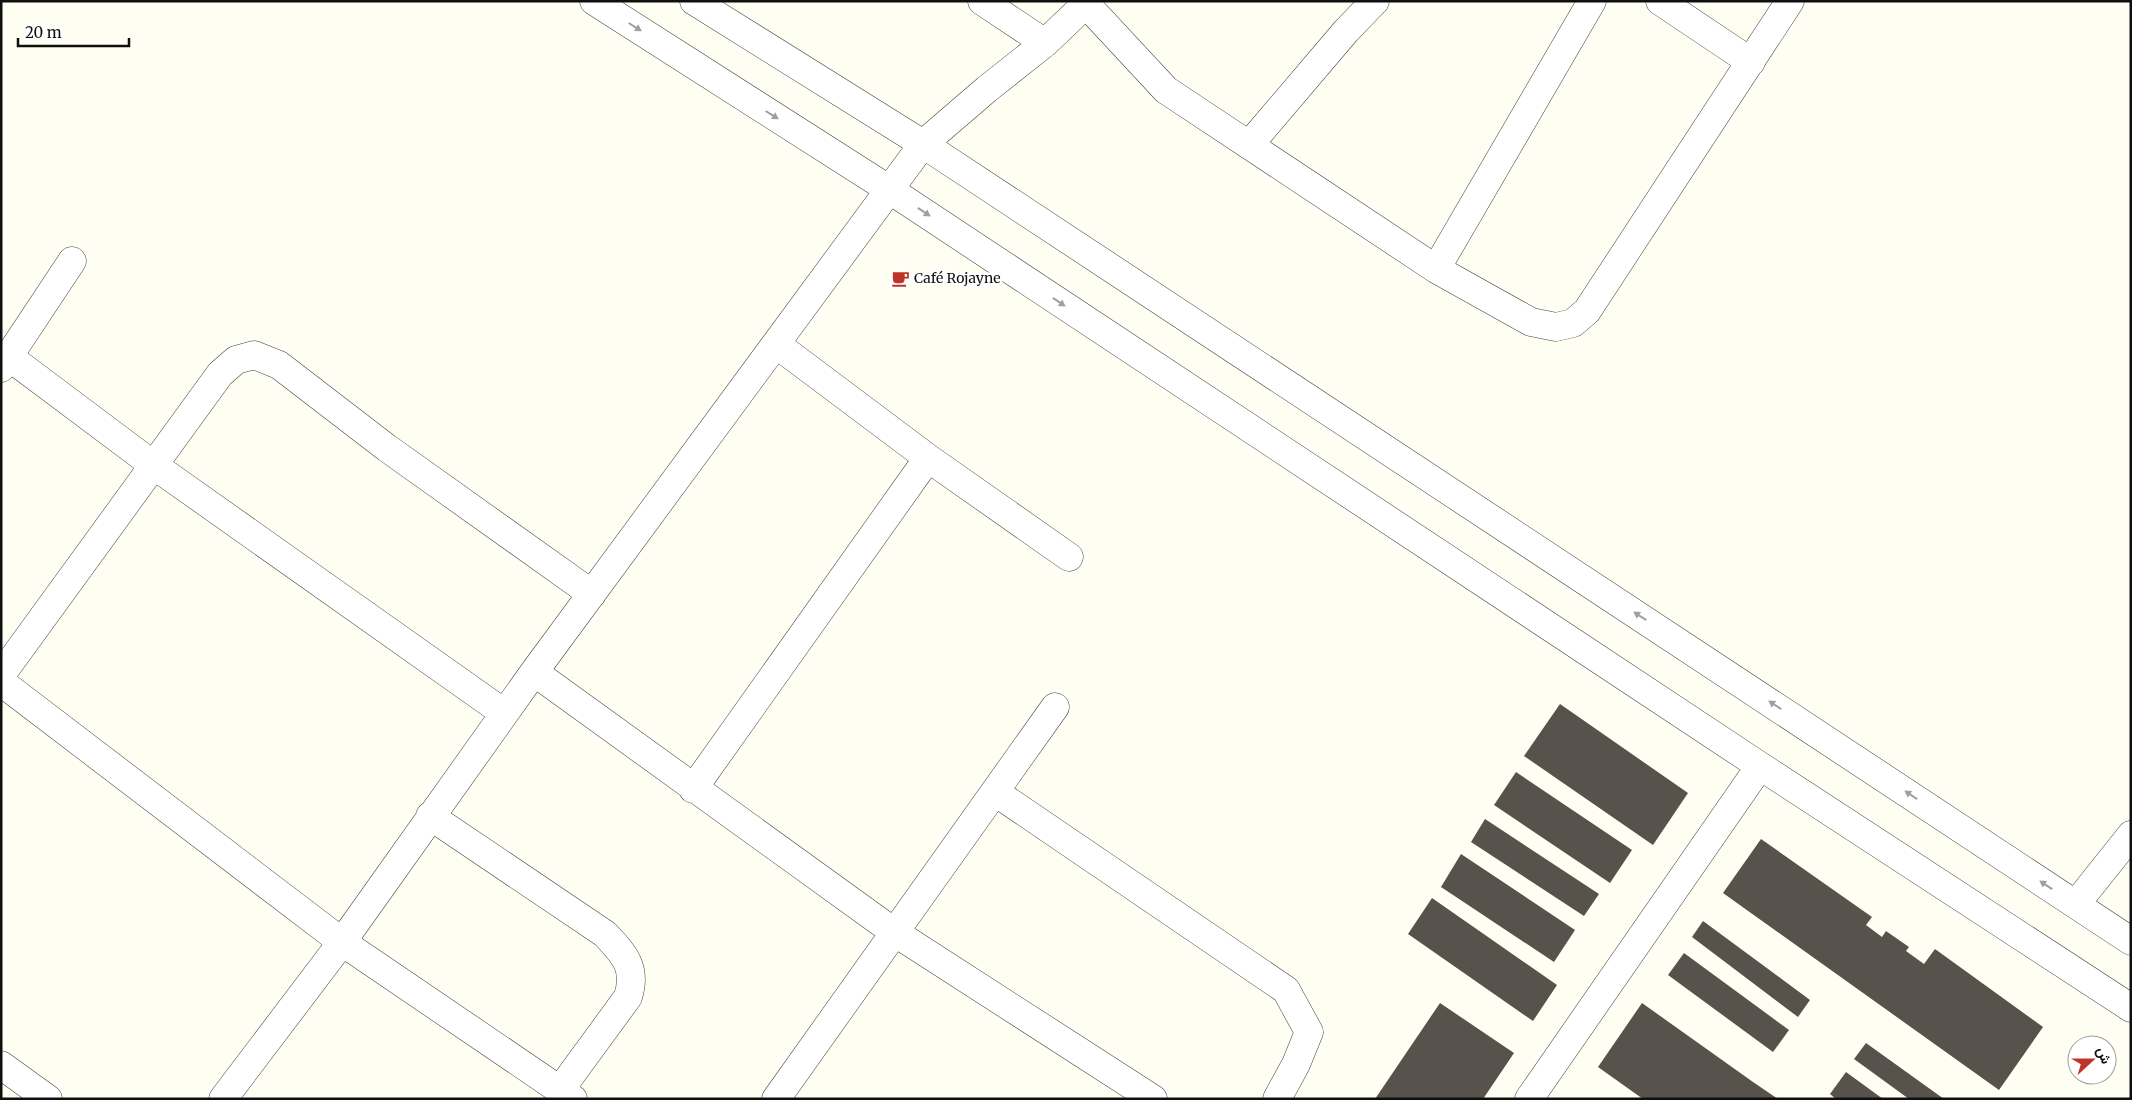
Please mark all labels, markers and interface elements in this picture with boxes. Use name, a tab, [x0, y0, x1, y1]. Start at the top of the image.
scale bar	[18, 15, 129, 47]
text: 20 m	[25, 23, 62, 42]
one-way arrow	[628, 23, 642, 32]
one-way arrow	[765, 110, 779, 119]
one-way arrow	[917, 207, 930, 217]
cafe icon: Café Rojayne	[890, 268, 910, 288]
place label: Café Rojayne	[914, 269, 1001, 287]
one-way arrow	[1052, 297, 1066, 306]
one-way arrow	[1633, 611, 1646, 621]
one-way arrow	[1769, 700, 1782, 710]
one-way arrow	[1904, 790, 1918, 800]
one-way arrow	[2040, 880, 2053, 890]
north arrow	[2067, 1035, 2117, 1085]
text: ش	[2093, 1044, 2116, 1067]

